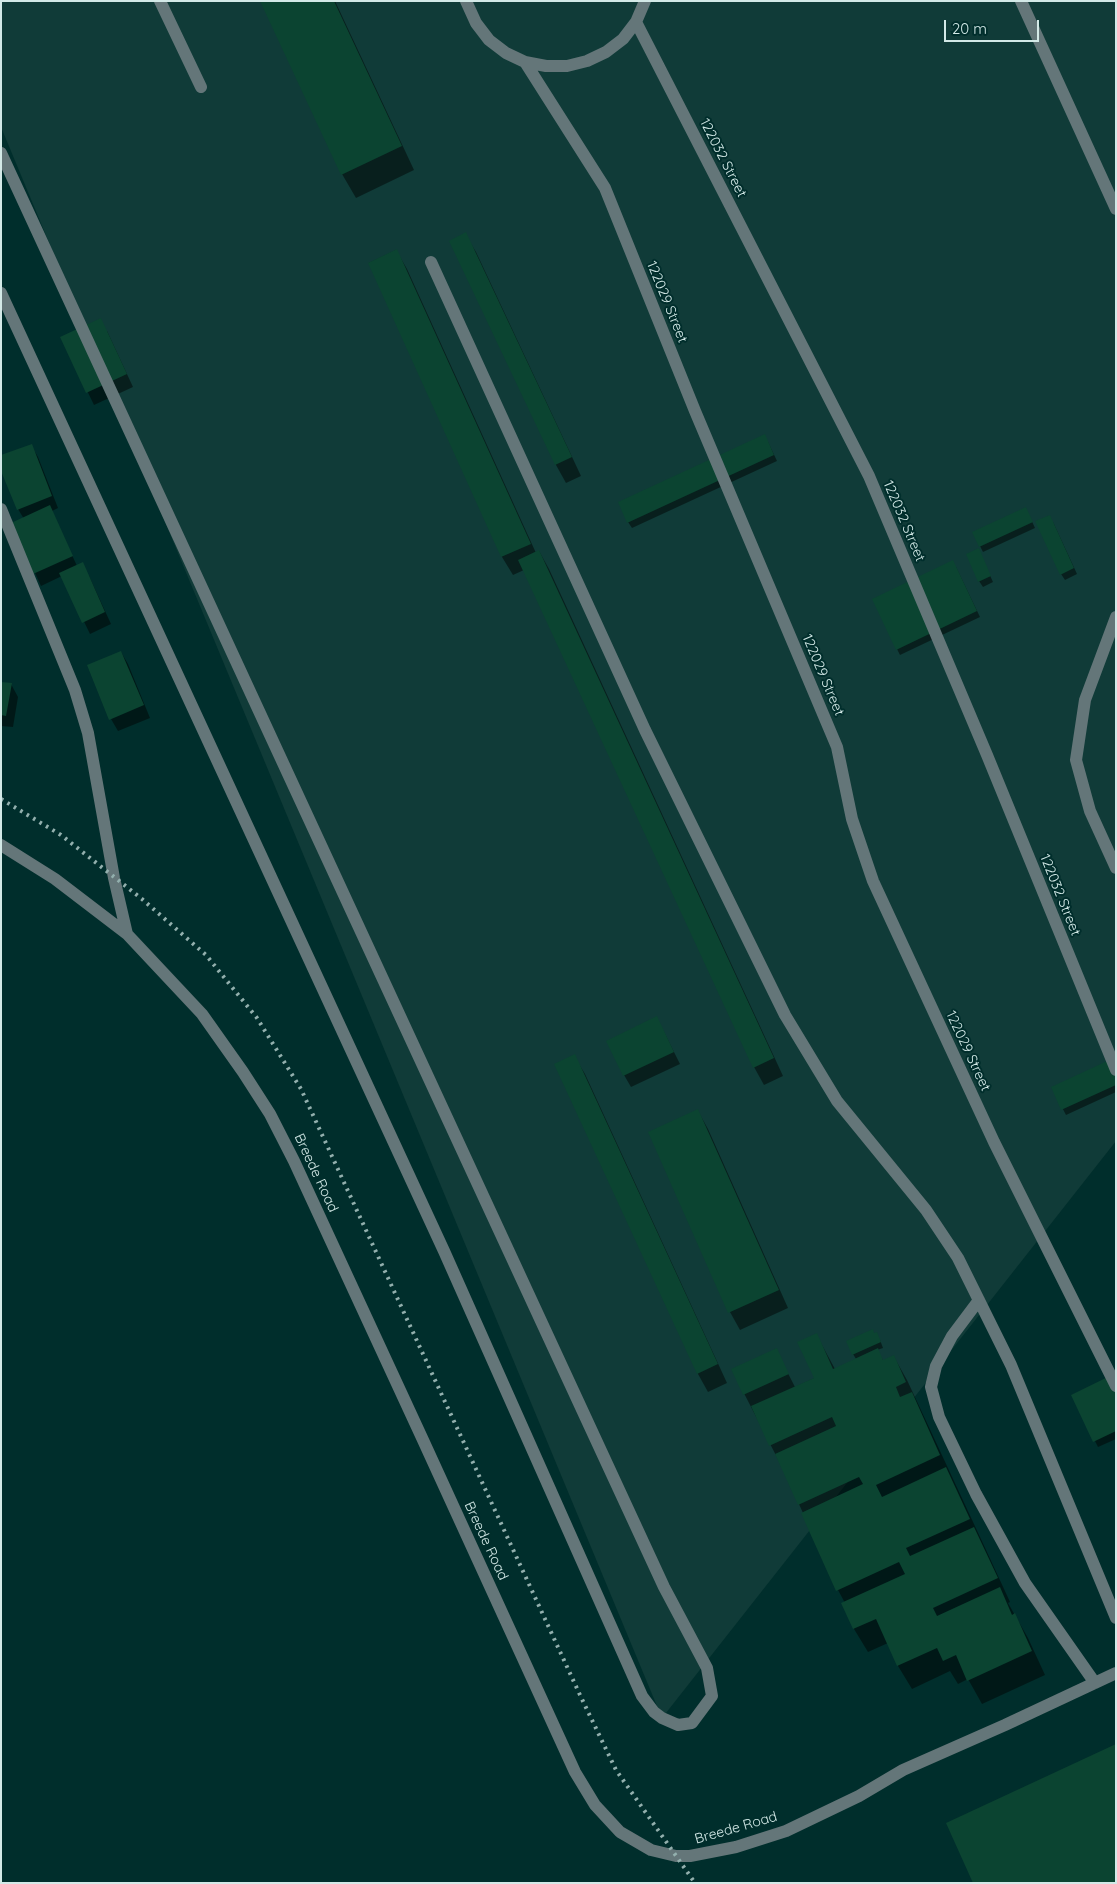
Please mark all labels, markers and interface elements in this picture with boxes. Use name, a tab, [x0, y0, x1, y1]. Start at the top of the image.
scale bar	[947, 10, 1042, 42]
text: 20 m	[952, 19, 987, 38]
street label: 122032 Street	[696, 116, 750, 200]
street label: 122029 Street	[643, 259, 691, 345]
street label: 122032 Street	[879, 478, 929, 564]
street label: 122029 Street	[798, 632, 848, 718]
street label: 122032 Street	[1036, 852, 1084, 938]
street label: 122029 Street	[942, 1008, 994, 1094]
street label: Breede Road	[290, 1131, 342, 1215]
street label: Breede Road	[460, 1499, 512, 1583]
street label: Breede Road	[693, 1808, 779, 1848]

